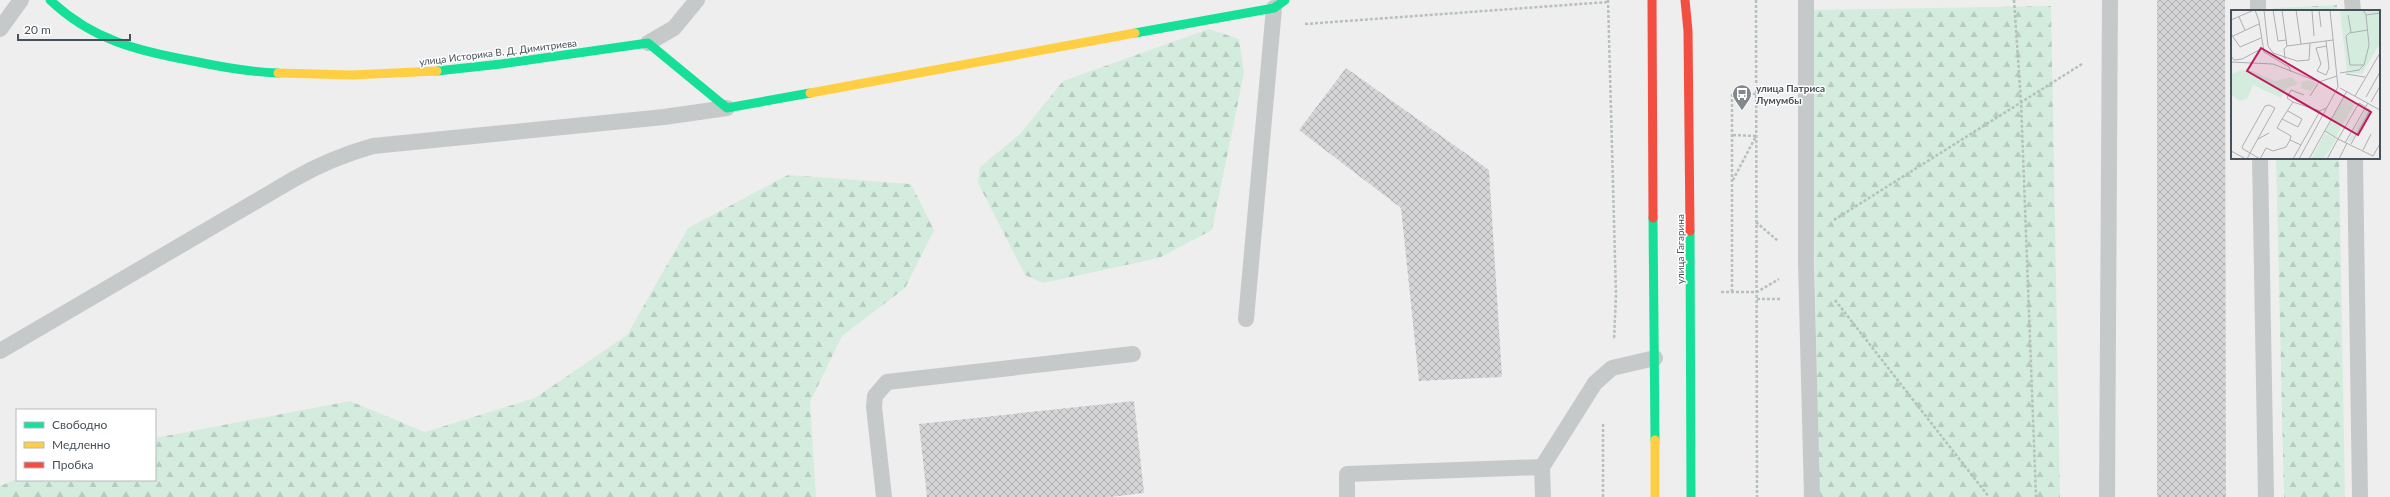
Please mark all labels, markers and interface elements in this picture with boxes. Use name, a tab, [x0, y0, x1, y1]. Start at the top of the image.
inset map	[2231, 10, 2380, 159]
scale bar	[18, 16, 130, 42]
text: 20 m	[24, 22, 51, 37]
street label: улица Историка В. Д. Димитриева	[418, 36, 578, 68]
place label: улица Патриса Лумумбы	[1755, 82, 1825, 106]
bus stop icon: улица Патриса Лумумбы	[1731, 83, 1753, 111]
street label: улица Гагарина	[1674, 214, 1686, 284]
legend	[16, 409, 156, 481]
text: Свободно	[52, 417, 108, 432]
text: Медленно	[52, 437, 111, 452]
text: Пробка	[52, 457, 93, 472]

